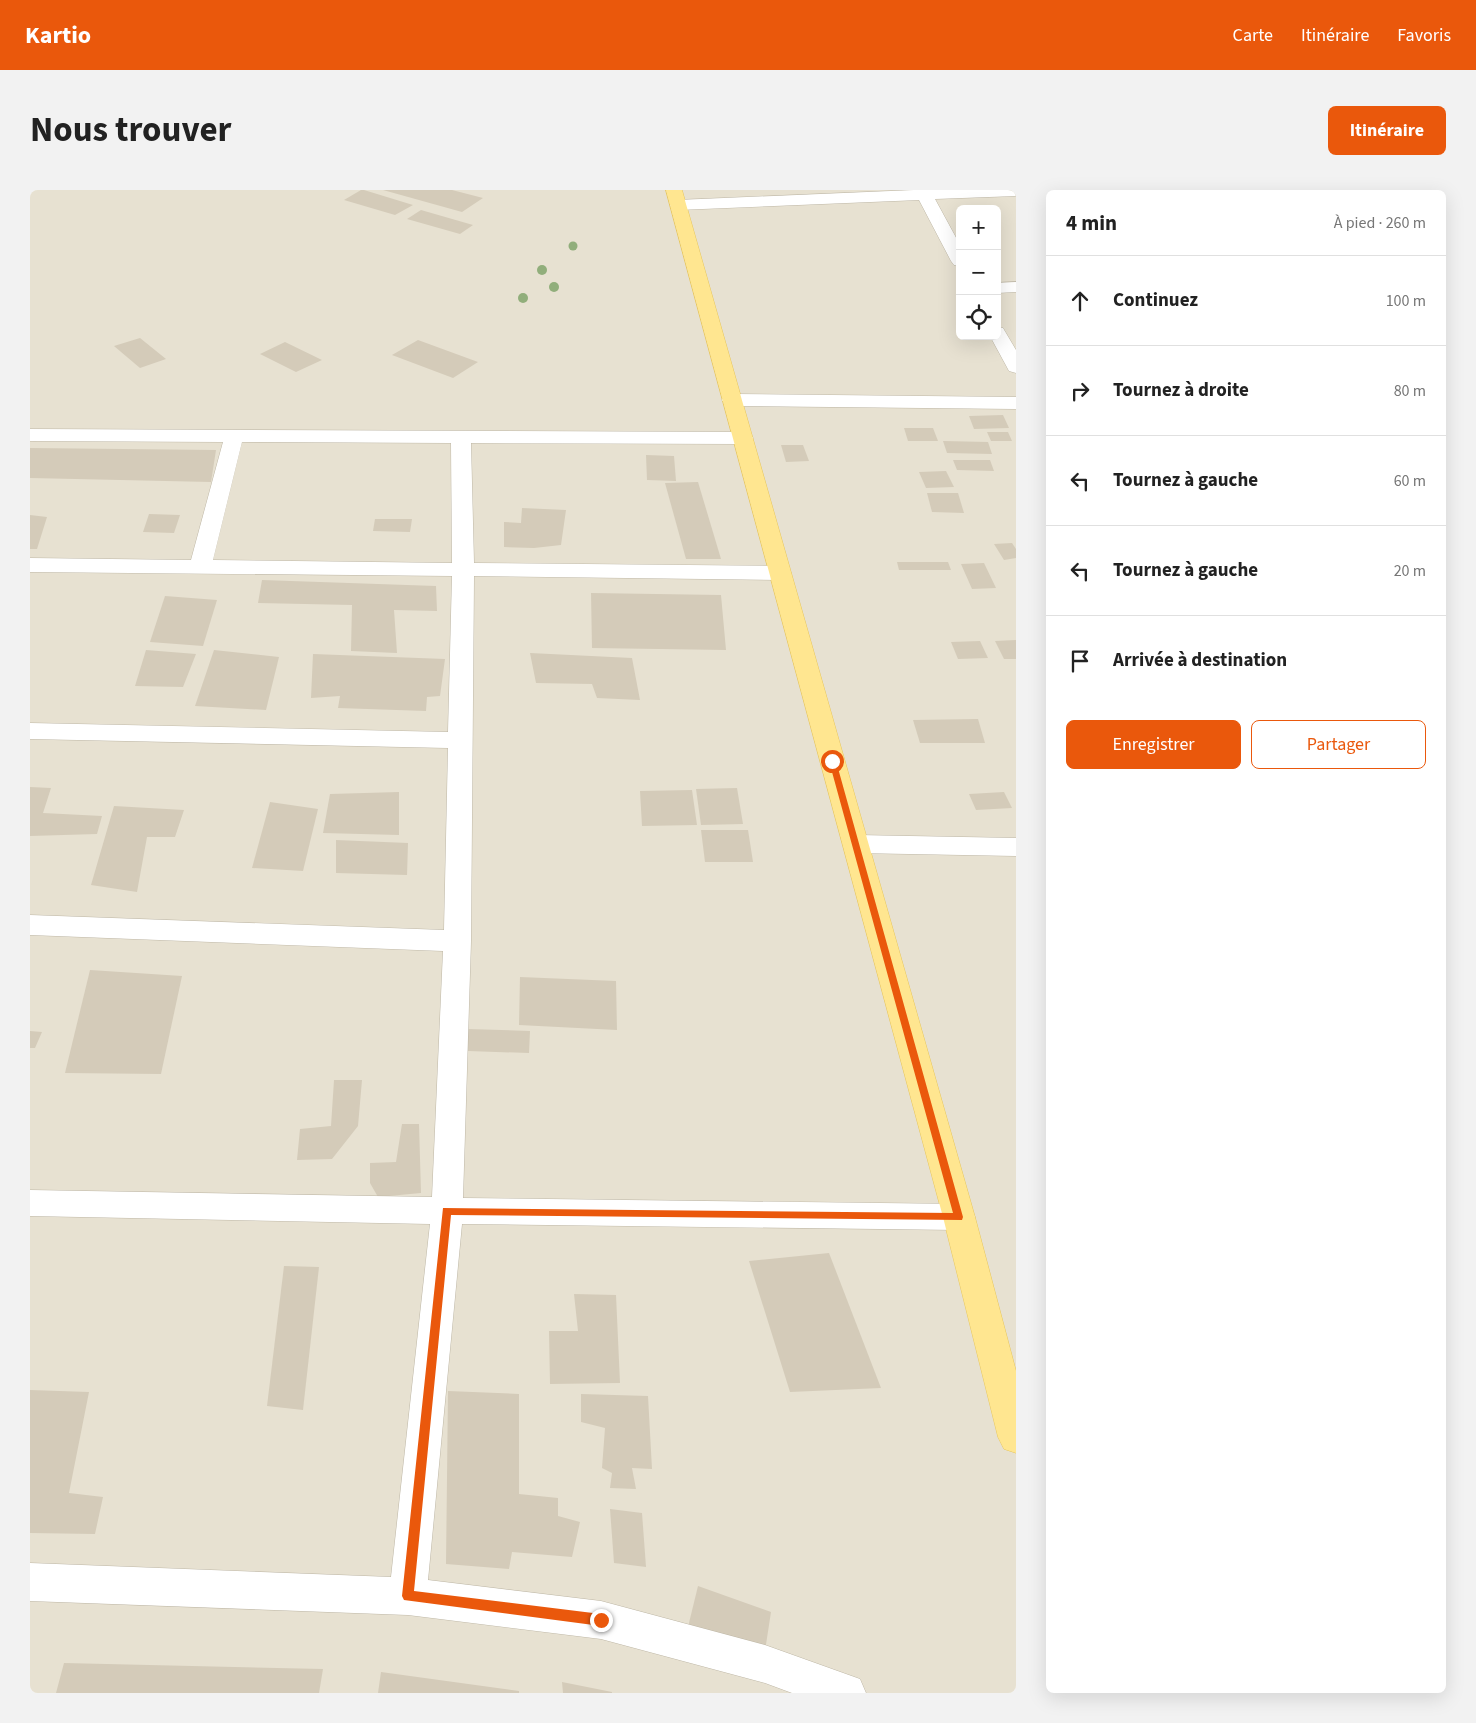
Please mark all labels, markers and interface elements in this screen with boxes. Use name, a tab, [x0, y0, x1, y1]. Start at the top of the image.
text: Kartio	[25, 18, 91, 53]
text: Carte	[1233, 23, 1273, 48]
text: Itinéraire	[1301, 23, 1369, 48]
text: Favoris	[1397, 23, 1451, 48]
text: Nous trouver	[30, 105, 231, 155]
button: Itinéraire	[1328, 106, 1446, 155]
map controls	[956, 205, 1001, 340]
button: +	[956, 205, 1001, 250]
text: 4 min	[1066, 208, 1117, 238]
text: À pied · 260 m	[1334, 212, 1426, 234]
button: −	[956, 250, 1001, 295]
icon: ahead	[1066, 287, 1094, 315]
text: Continuez	[1113, 287, 1198, 314]
text: 100 m	[1386, 290, 1426, 312]
button: locate	[956, 295, 1001, 340]
icon: right	[1066, 377, 1094, 405]
text: Tournez à droite	[1113, 377, 1249, 404]
text: 80 m	[1394, 380, 1426, 402]
icon: left	[1066, 467, 1094, 495]
text: Tournez à gauche	[1113, 467, 1258, 494]
text: 60 m	[1394, 470, 1426, 492]
icon: left	[1066, 557, 1094, 585]
text: Tournez à gauche	[1113, 557, 1258, 584]
text: 20 m	[1394, 560, 1426, 582]
icon: arrive	[1066, 647, 1094, 675]
text: Arrivée à destination	[1113, 647, 1287, 674]
button: Enregistrer	[1066, 720, 1241, 769]
button: Partager	[1251, 720, 1426, 769]
route start	[821, 750, 844, 773]
route end	[590, 1609, 613, 1632]

